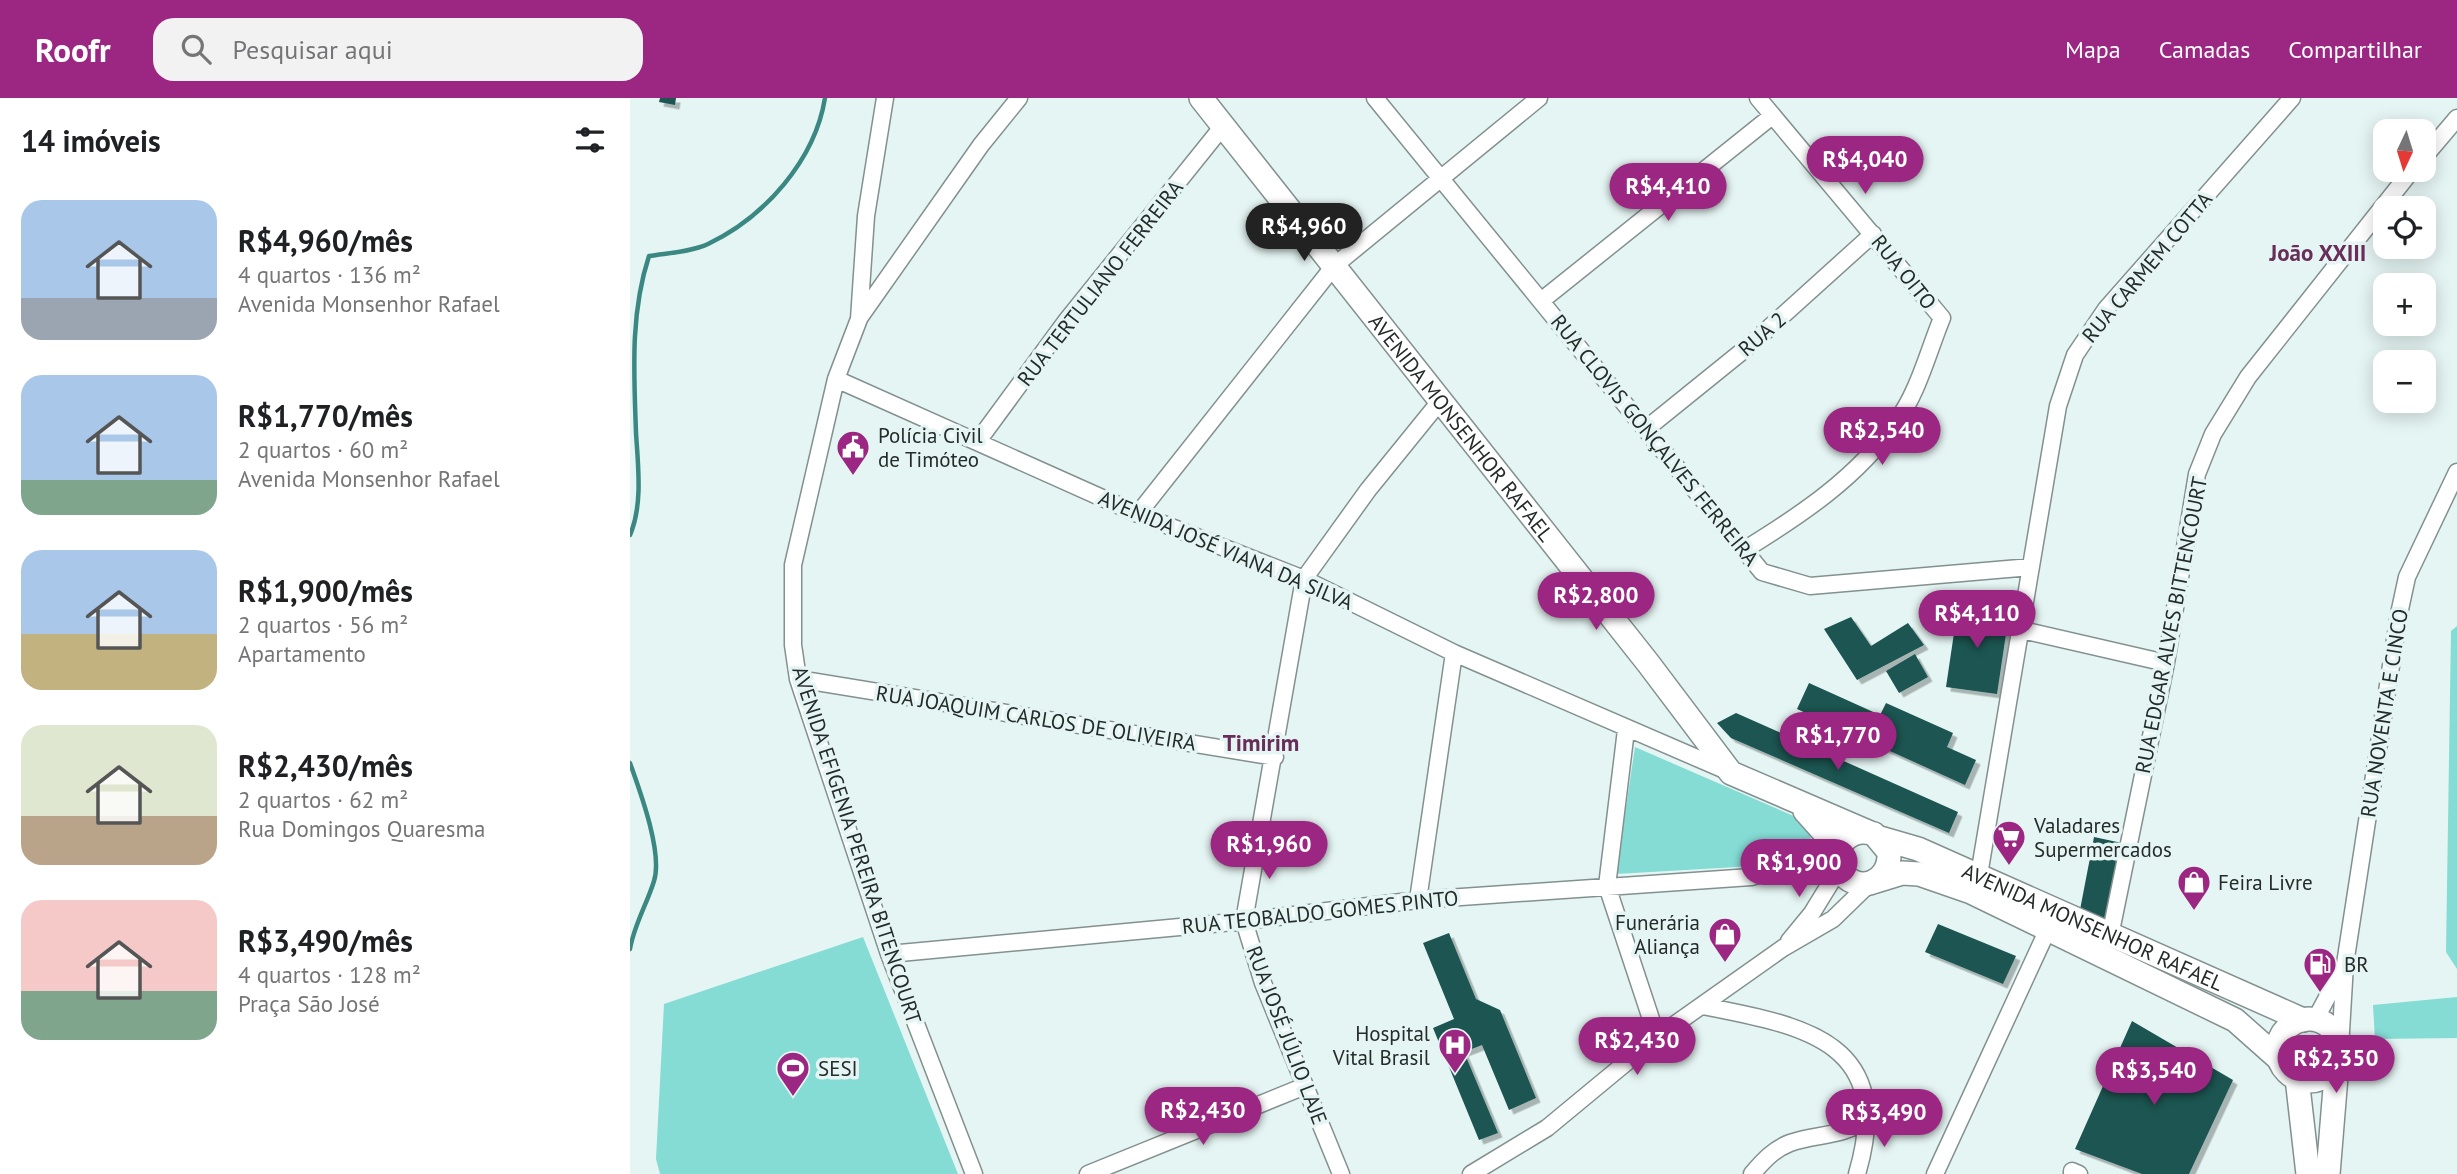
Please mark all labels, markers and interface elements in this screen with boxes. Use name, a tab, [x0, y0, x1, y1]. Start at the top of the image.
search box	[153, 18, 643, 81]
text: Roofr	[35, 28, 111, 71]
icon: search	[177, 30, 215, 68]
text: Pesquisar aqui	[233, 33, 393, 66]
text: Mapa	[2065, 34, 2121, 65]
text: Camadas	[2159, 34, 2250, 65]
text: Compartilhar	[2288, 34, 2422, 65]
north arrow	[2373, 119, 2436, 182]
map controls	[2373, 119, 2436, 413]
text: 14 imóveis	[21, 121, 161, 160]
icon: filters	[571, 121, 609, 159]
pin: R$4,040	[1800, 136, 1930, 196]
text: R$4,040	[1823, 144, 1907, 173]
pin: R$4,410	[1603, 164, 1733, 223]
text: R$4,410	[1626, 171, 1710, 200]
street label: RUA TERTULIANO FERREIRA	[1011, 174, 1189, 391]
street label: RUA CARMEM COTTA	[2076, 185, 2219, 348]
button: locate	[2373, 196, 2436, 259]
pin: R$4,960	[1239, 204, 1369, 263]
text: R$4,960	[1262, 211, 1346, 240]
text: R$4,960/mês	[238, 221, 413, 260]
icon: home	[77, 228, 161, 312]
street label: RUA OITO	[1866, 229, 1942, 315]
district label: João XXIII	[2269, 238, 2366, 267]
text: 4 quartos · 136 m²	[238, 260, 421, 289]
button: +	[2373, 273, 2436, 336]
text: Avenida Monsenhor Rafael	[238, 289, 500, 318]
street label: RUA 2	[1733, 306, 1791, 362]
street label: AVENIDA MONSENHOR RAFAEL	[1363, 308, 1560, 547]
street label: RUA CLOVIS GONÇALVES FERREIRA	[1545, 309, 1765, 572]
button: −	[2373, 350, 2436, 413]
text: R$1,770/mês	[238, 396, 413, 435]
icon: home	[77, 403, 161, 487]
pin: R$2,540	[1817, 408, 1947, 467]
text: R$2,540	[1840, 415, 1924, 444]
place label: Polícia Civil de Timóteo	[878, 422, 983, 473]
public building icon: Polícia Civil de Timóteo	[834, 428, 872, 477]
text: 2 quartos · 60 m²	[238, 435, 408, 464]
text: Avenida Monsenhor Rafael	[238, 464, 500, 493]
street label: RUA EDGAR ALVES BITTENCOURT	[2129, 474, 2213, 776]
street label: AVENIDA JOSÉ VIANA DA SILVA	[1095, 484, 1358, 616]
text: R$1,900/mês	[238, 571, 413, 610]
pin: R$2,800	[1531, 573, 1661, 632]
icon: home	[77, 578, 161, 662]
text: R$2,800	[1554, 580, 1638, 609]
pin: R$4,110	[1912, 590, 2042, 650]
text: R$4,110	[1935, 598, 2019, 627]
street label: RUA NOVENTA E CINCO	[2354, 607, 2414, 819]
text: 2 quartos · 56 m²	[238, 610, 408, 639]
text: Apartamento	[238, 639, 366, 668]
street label: AVENIDA EFIGENIA PEREIRA BITENCOURT	[786, 663, 928, 1027]
street label: RUA JOAQUIM CARLOS DE OLIVEIRA	[874, 679, 1199, 757]
pin: R$1,770	[1773, 712, 1903, 772]
text: R$1,770	[1796, 720, 1880, 749]
district label: Timirim	[1223, 728, 1299, 757]
text: R$2,430/mês	[238, 746, 413, 785]
icon: home	[77, 753, 161, 837]
text: 2 quartos · 62 m²	[238, 785, 408, 814]
place label: Valadares Supermercados	[2033, 812, 2172, 863]
text: Rua Domingos Quaresma	[238, 814, 486, 843]
supermarket icon: Valadares Supermercados	[1990, 818, 2028, 867]
pin: R$1,960	[1204, 822, 1334, 881]
text: R$1,960	[1227, 829, 1311, 858]
pin: R$1,900	[1734, 840, 1864, 899]
text: R$1,900	[1757, 847, 1841, 876]
street label: AVENIDA MONSENHOR RAFAEL	[1958, 857, 2228, 997]
shop icon: Feira Livre	[2175, 863, 2213, 912]
place label: Feira Livre	[2218, 869, 2313, 896]
street label: RUA TEOBALDO GOMES PINTO	[1180, 884, 1460, 940]
place label: Funerária Aliança	[1615, 909, 1700, 960]
shop icon: Funerária Aliança	[1706, 915, 1744, 964]
text: R$3,490/mês	[238, 921, 413, 960]
icon: home	[77, 928, 161, 1012]
street label: RUA JOSÉ JÚLIO LAJE	[1241, 942, 1333, 1128]
fuel station icon: BR	[2301, 945, 2339, 994]
place label: BR	[2344, 951, 2369, 978]
text: 4 quartos · 128 m²	[238, 960, 421, 989]
text: Praça São José	[238, 989, 380, 1018]
pin: R$2,430	[1572, 1018, 1702, 1077]
place label: Hospital Vital Brasil	[1332, 1020, 1430, 1071]
text: R$2,430	[1595, 1025, 1679, 1054]
hospital icon: Hospital Vital Brasil	[1436, 1026, 1474, 1075]
pin: R$2,350	[2271, 1035, 2401, 1095]
text: R$2,350	[2294, 1043, 2378, 1072]
pin: R$3,540	[2089, 1048, 2219, 1107]
sports icon: SESI	[774, 1049, 812, 1098]
place label: SESI	[818, 1055, 858, 1082]
text: R$3,540	[2112, 1055, 2196, 1084]
pin: R$2,430	[1138, 1088, 1268, 1147]
pin: R$3,490	[1819, 1090, 1949, 1149]
text: R$2,430	[1161, 1095, 1245, 1124]
text: R$3,490	[1842, 1097, 1926, 1126]

